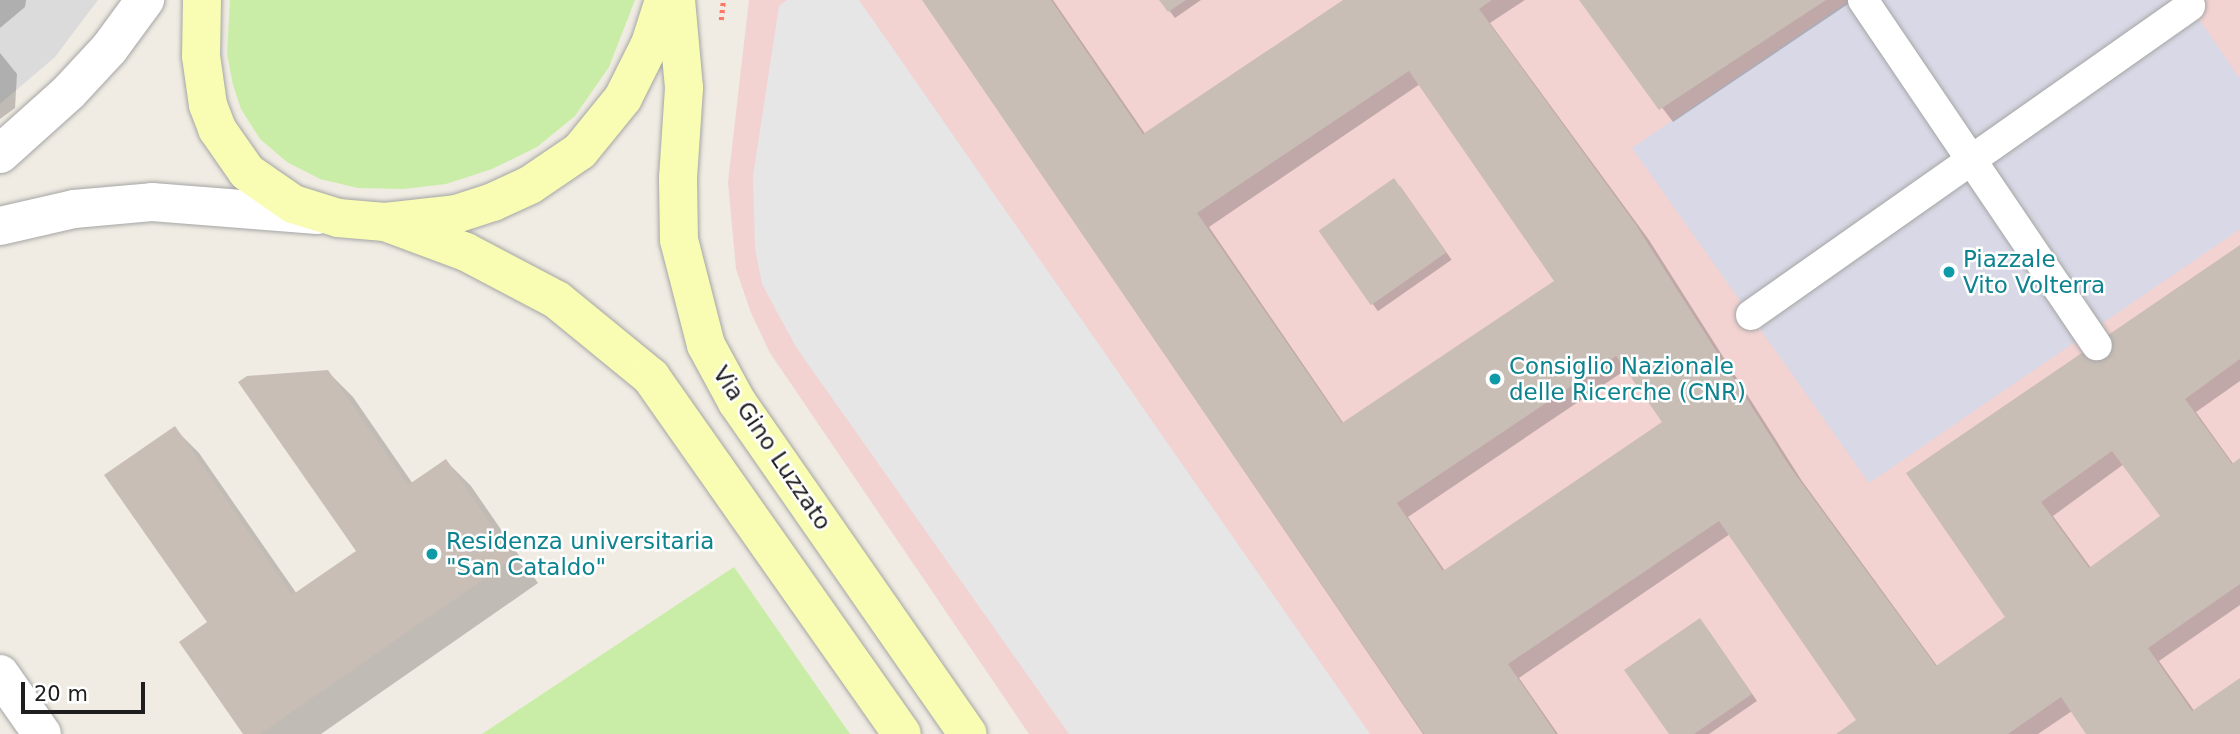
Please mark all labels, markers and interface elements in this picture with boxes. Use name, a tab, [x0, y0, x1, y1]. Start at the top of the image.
place label: Piazzale Vito Volterra	[1963, 245, 2105, 299]
marker: Piazzale Vito Volterra	[1941, 264, 1957, 280]
place label: Consiglio Nazionale delle Ricerche (CNR)	[1509, 352, 1746, 406]
street label: Via Gino Luzzato	[707, 361, 837, 535]
marker: Consiglio Nazionale delle Ricerche (CNR)	[1487, 371, 1503, 387]
place label: Residenza universitaria "San Cataldo"	[446, 527, 714, 581]
marker: Residenza universitaria "San Cataldo"	[424, 546, 440, 562]
scale bar	[24, 668, 149, 712]
text: 20 m	[34, 682, 88, 706]

